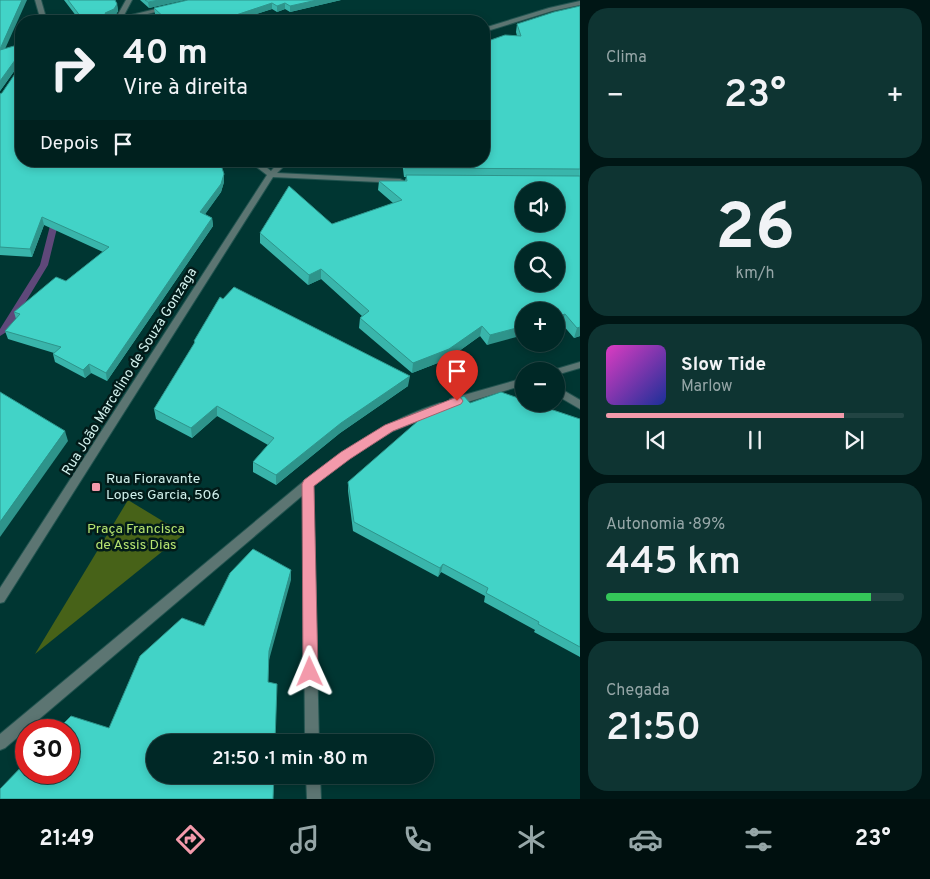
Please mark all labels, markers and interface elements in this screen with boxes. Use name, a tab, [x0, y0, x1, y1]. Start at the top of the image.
text: 40 m	[123, 32, 208, 76]
icon: right	[40, 35, 105, 100]
text: Clima	[606, 48, 647, 68]
text: 23°	[724, 72, 786, 121]
text: Vire à direita	[123, 75, 248, 102]
text: −	[606, 79, 624, 115]
text: +	[886, 79, 904, 115]
icon: arrive	[109, 130, 137, 158]
text: Depois	[40, 132, 99, 156]
map controls	[515, 182, 565, 412]
button: sound	[515, 182, 565, 232]
text: 26	[715, 190, 795, 272]
button: search	[515, 242, 565, 292]
text: km/h	[736, 264, 774, 284]
street label: Rua João Marcelino de Souza Gonzaga	[59, 265, 201, 479]
button: +	[515, 302, 565, 352]
pin	[436, 350, 478, 401]
text: Slow Tide	[681, 353, 766, 377]
icon: arrive	[443, 357, 471, 385]
button: −	[515, 362, 565, 412]
text: Marlow	[681, 377, 733, 397]
icon: previous	[642, 426, 670, 454]
icon: pause	[741, 426, 769, 454]
icon: next	[840, 426, 868, 454]
place label: Rua Fioravante Lopes Garcia, 506	[106, 471, 220, 504]
marker: Rua Fioravante Lopes Garcia, 506	[90, 481, 102, 493]
text: Autonomia · 89%	[606, 515, 725, 535]
park label: Praça Francisca de Assis Dias	[87, 521, 185, 554]
text: 445 km	[606, 539, 741, 588]
position arrow	[283, 645, 335, 697]
text: Chegada	[606, 681, 670, 701]
text: 21:50	[606, 705, 701, 754]
speed limit sign: 30	[15, 719, 80, 784]
text: 21:50 · 1 min · 80 m	[212, 747, 368, 771]
icon: directions	[173, 822, 208, 857]
icon: music	[287, 822, 322, 857]
icon: phone	[400, 822, 435, 857]
icon: climate	[514, 822, 549, 857]
icon: car	[628, 822, 663, 857]
icon: filters	[741, 822, 776, 857]
text: 21:49	[39, 826, 95, 853]
text: 23°	[855, 826, 891, 853]

